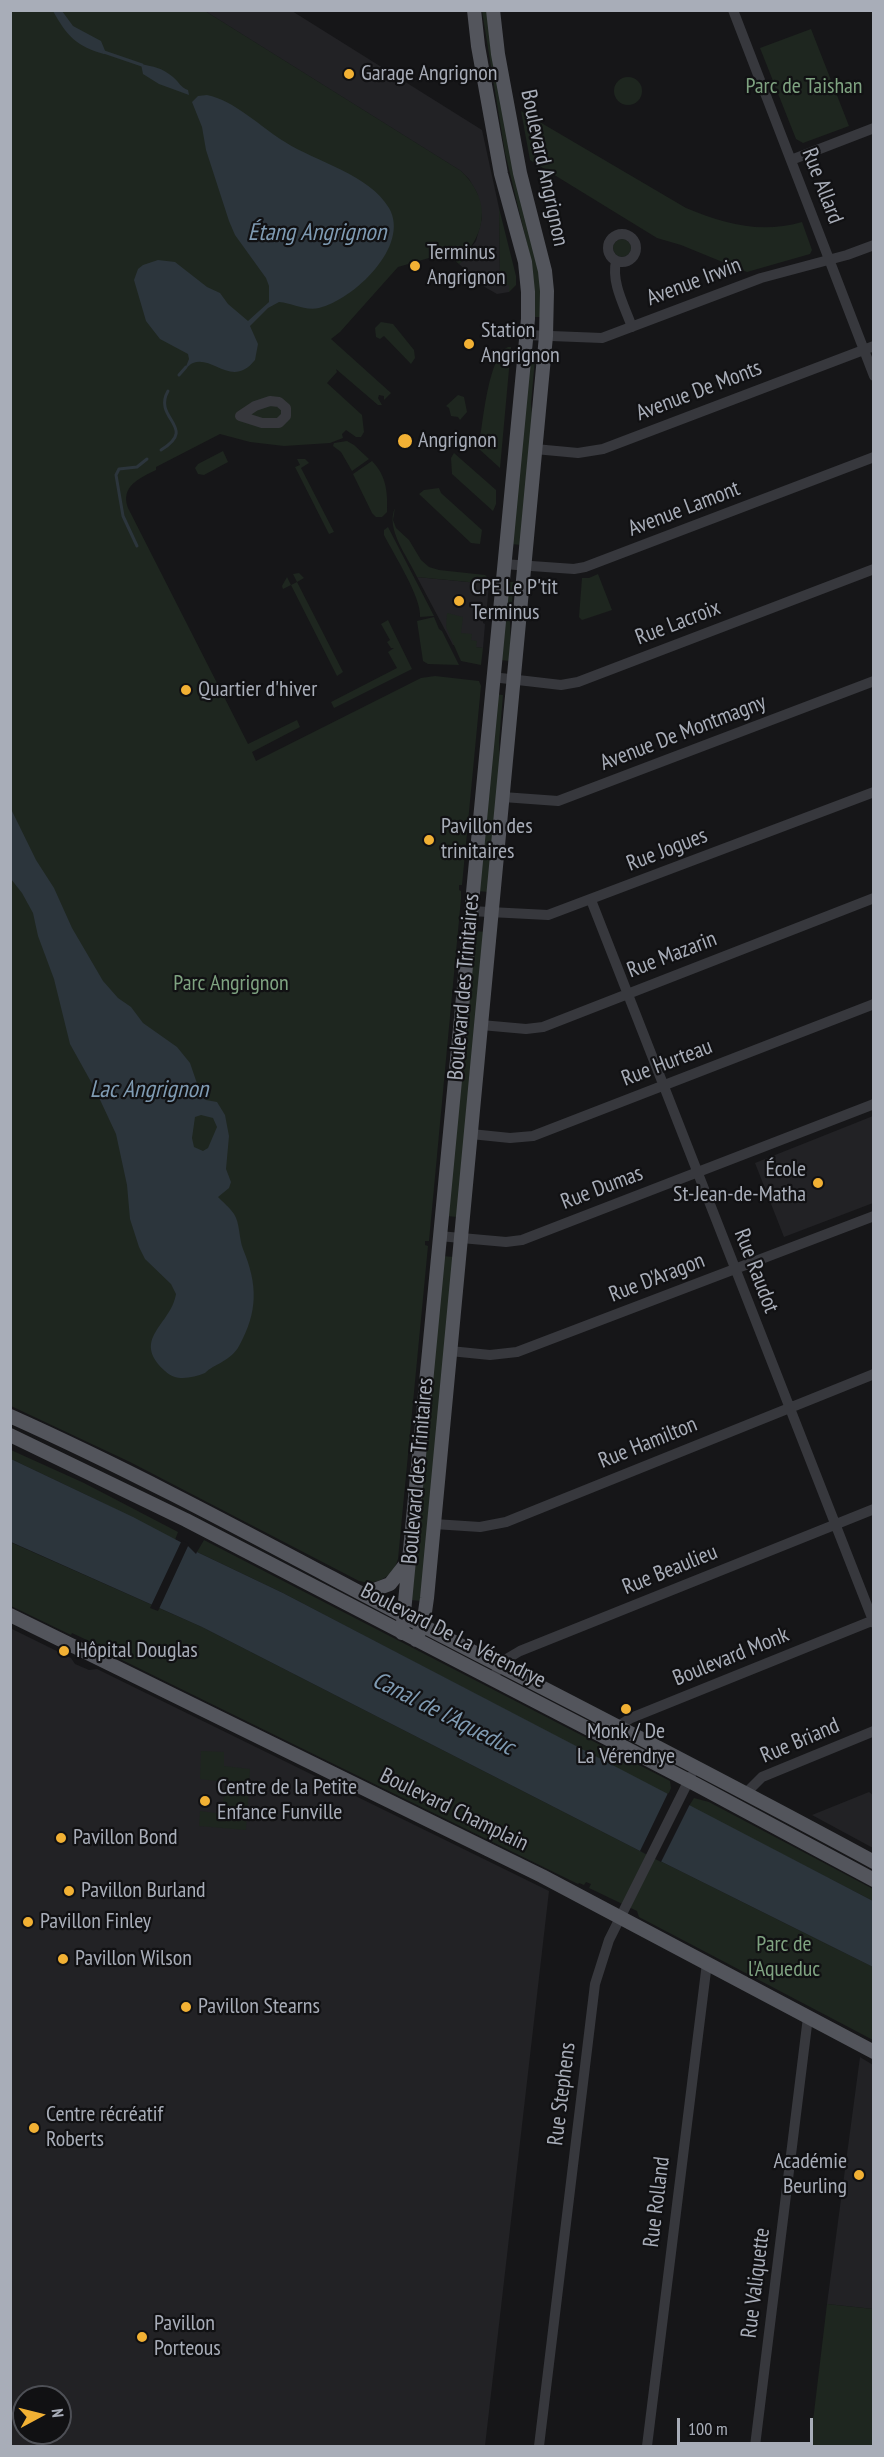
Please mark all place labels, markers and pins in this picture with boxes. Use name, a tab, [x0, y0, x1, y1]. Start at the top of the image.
place label: Garage Angrignon	[361, 61, 497, 87]
marker: Garage Angrignon	[342, 67, 356, 81]
place label: Terminus Angrignon	[427, 240, 506, 292]
marker: Terminus Angrignon	[408, 259, 422, 273]
place label: Station Angrignon	[481, 318, 560, 370]
marker: Station Angrignon	[462, 337, 476, 351]
place label: Angrignon	[418, 428, 497, 454]
marker: Angrignon	[396, 432, 414, 450]
place label: CPE Le P'tit Terminus	[471, 575, 558, 626]
marker: CPE Le P'tit Terminus	[452, 594, 466, 608]
place label: Quartier d'hiver	[198, 677, 317, 703]
marker: Quartier d'hiver	[179, 683, 193, 697]
place label: Pavillon des trinitaires	[441, 814, 533, 866]
marker: Pavillon des trinitaires	[422, 833, 436, 847]
place label: École St-Jean-de-Matha	[673, 1157, 806, 1208]
marker: École St-Jean-de-Matha	[811, 1176, 825, 1190]
place label: Hôpital Douglas	[76, 1638, 198, 1664]
marker: Hôpital Douglas	[57, 1644, 71, 1658]
marker: Monk / De La Vérendrye	[619, 1702, 633, 1716]
place label: Monk / De La Vérendrye	[577, 1719, 675, 1771]
place label: Centre de la Petite Enfance Funville	[217, 1775, 357, 1826]
marker: Centre de la Petite Enfance Funville	[198, 1794, 212, 1808]
place label: Pavillon Bond	[73, 1825, 178, 1851]
marker: Pavillon Bond	[54, 1831, 68, 1845]
place label: Pavillon Burland	[81, 1878, 206, 1904]
marker: Pavillon Burland	[62, 1884, 76, 1898]
place label: Pavillon Finley	[40, 1909, 151, 1935]
marker: Pavillon Finley	[21, 1915, 35, 1929]
place label: Pavillon Wilson	[75, 1946, 192, 1972]
marker: Pavillon Wilson	[56, 1952, 70, 1966]
place label: Pavillon Stearns	[198, 1994, 320, 2020]
marker: Pavillon Stearns	[179, 2000, 193, 2014]
place label: Centre récréatif Roberts	[46, 2102, 163, 2154]
marker: Centre récréatif Roberts	[27, 2121, 41, 2135]
place label: Académie Beurling	[773, 2149, 847, 2200]
marker: Académie Beurling	[852, 2168, 866, 2182]
place label: Pavillon Porteous	[154, 2311, 221, 2362]
marker: Pavillon Porteous	[135, 2330, 149, 2344]

